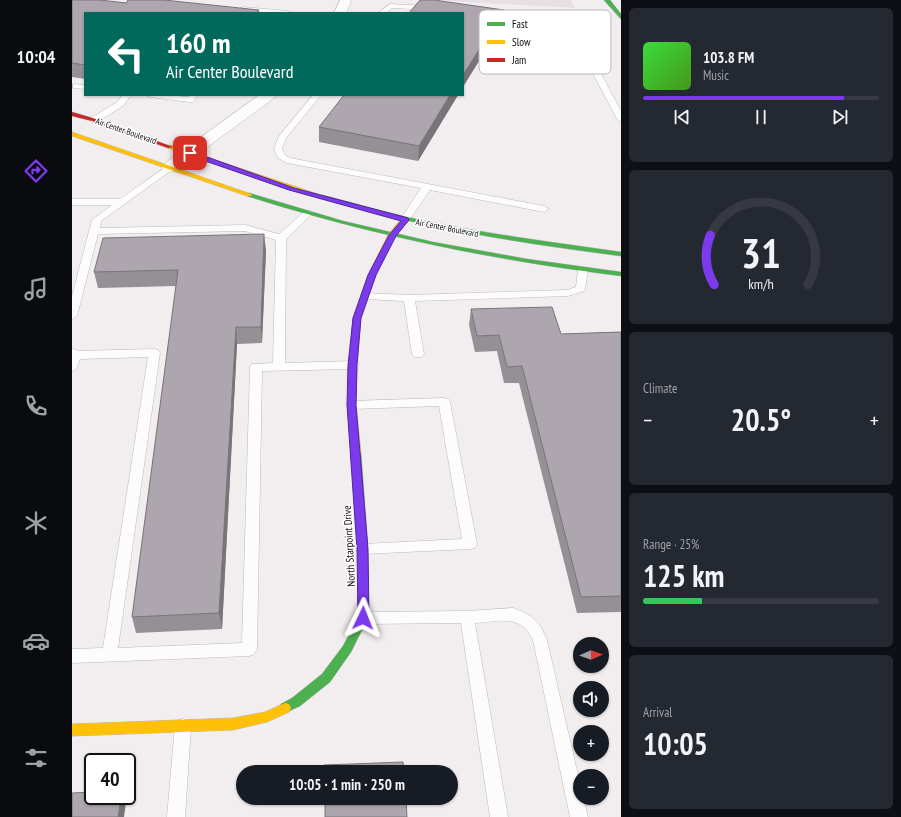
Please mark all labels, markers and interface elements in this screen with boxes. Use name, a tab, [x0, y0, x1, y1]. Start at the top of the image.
legend	[479, 10, 611, 74]
text: Fast	[512, 17, 528, 31]
text: 160 m	[166, 24, 230, 61]
icon: left	[100, 28, 152, 80]
text: Slow	[512, 35, 531, 49]
text: 10:04	[17, 45, 55, 68]
text: 103.8 FM	[703, 48, 754, 67]
text: Jam	[511, 53, 526, 67]
text: Air Center Boulevard	[166, 60, 294, 83]
text: Music	[703, 67, 729, 84]
icon: previous	[671, 106, 693, 128]
icon: pause	[750, 106, 772, 128]
icon: next	[829, 106, 851, 128]
street label: Air Center Boulevard	[94, 115, 158, 146]
pin	[173, 136, 207, 170]
icon: arrive	[179, 142, 201, 164]
icon: directions	[22, 157, 50, 185]
street label: Air Center Boulevard	[415, 216, 480, 239]
text: 31	[741, 225, 781, 278]
text: km/h	[748, 273, 774, 292]
icon: music	[22, 275, 50, 303]
text: Climate	[643, 380, 677, 397]
icon: phone	[22, 392, 50, 420]
text: 20.5°	[731, 400, 791, 439]
text: −	[643, 406, 652, 434]
text: +	[870, 406, 879, 434]
street label: North Starpoint Drive	[340, 505, 358, 587]
icon: climate	[22, 509, 50, 537]
text: Range · 25%	[643, 536, 699, 553]
text: 125 km	[643, 556, 724, 595]
position arrow	[342, 597, 384, 639]
icon: car	[22, 627, 50, 655]
north arrow	[573, 637, 609, 673]
map controls	[573, 637, 609, 805]
button: sound	[573, 681, 609, 717]
text: Arrival	[643, 704, 672, 721]
text: 10:05	[643, 724, 708, 763]
button: +	[573, 725, 609, 761]
icon: filters	[22, 744, 50, 772]
speed limit sign: 40	[84, 753, 136, 805]
button: −	[573, 769, 609, 805]
text: 10:05 · 1 min · 250 m	[289, 775, 405, 794]

